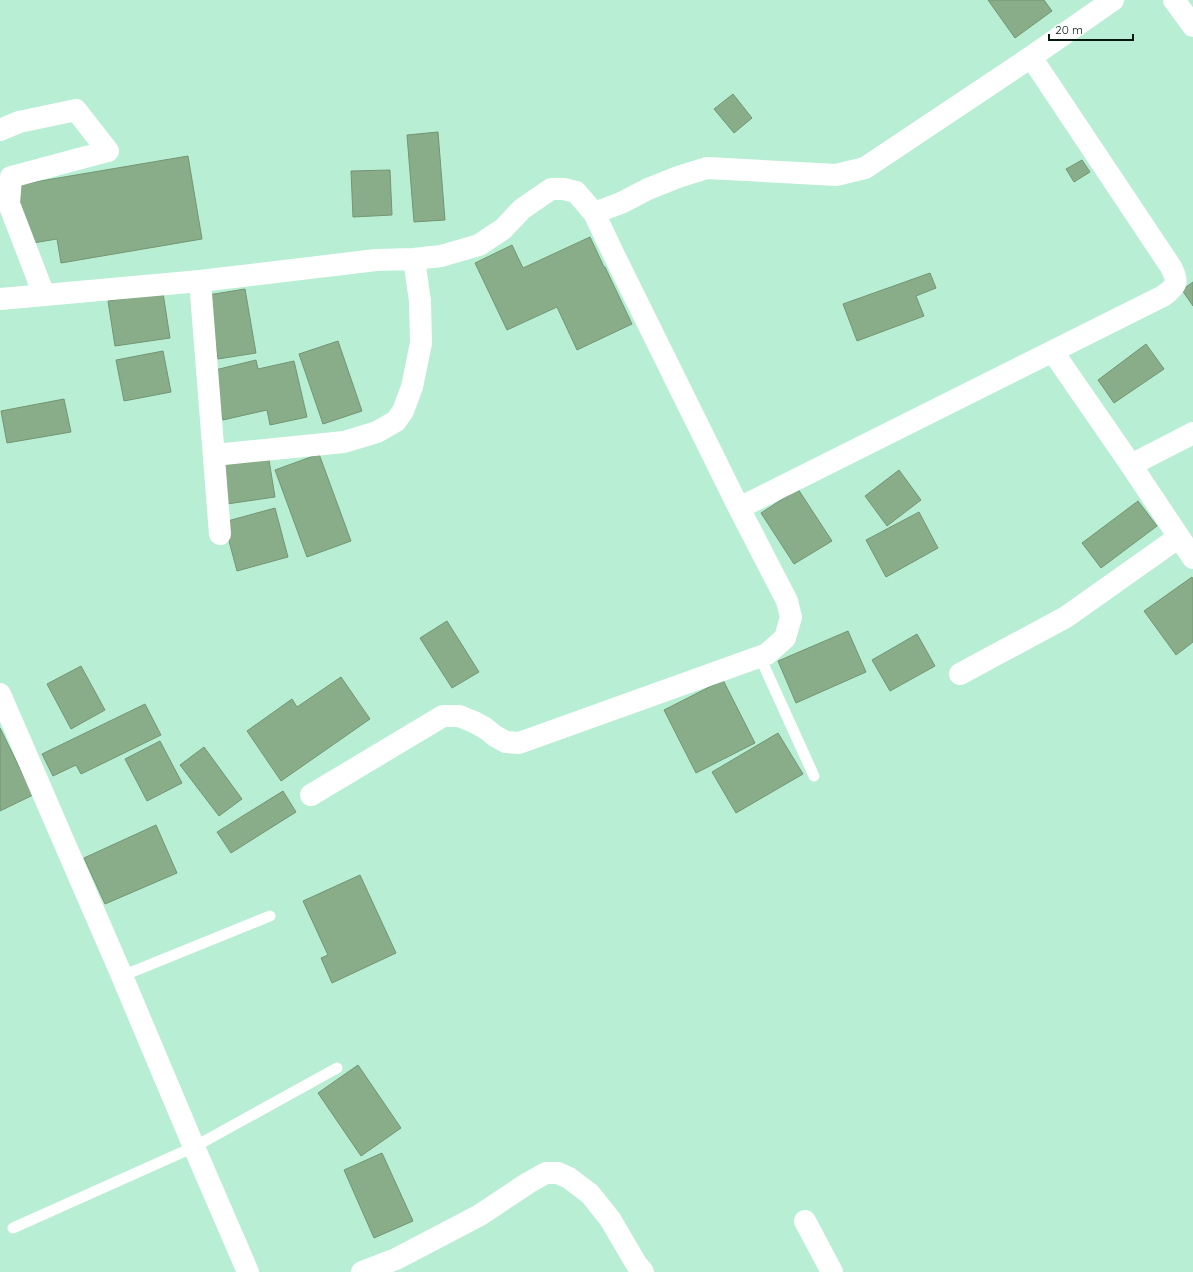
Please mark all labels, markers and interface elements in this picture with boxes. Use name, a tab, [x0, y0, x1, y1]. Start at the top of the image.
scale bar	[1049, 16, 1133, 42]
text: 20 m	[1055, 22, 1083, 37]

